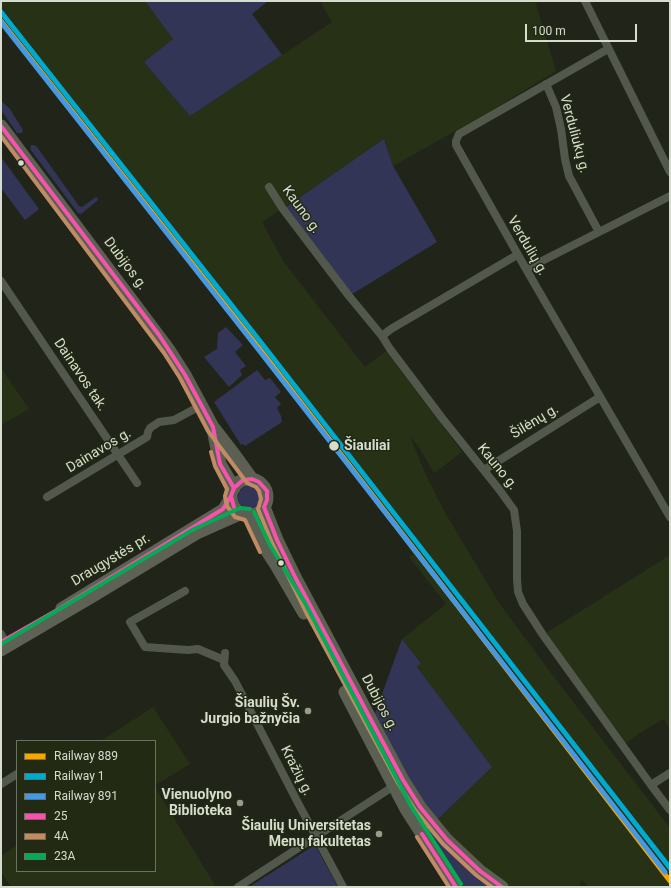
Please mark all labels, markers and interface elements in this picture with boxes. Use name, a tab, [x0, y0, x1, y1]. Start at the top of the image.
scale bar	[527, 16, 639, 42]
text: 100 m	[532, 24, 566, 38]
street label: Verduliukų g.	[555, 93, 593, 175]
unlabelled marker	[16, 158, 26, 168]
street label: Kauno g.	[278, 183, 324, 237]
street label: Verdulių g.	[503, 213, 551, 279]
street label: Dubijos g.	[100, 234, 150, 294]
street label: Dainavos tak.	[50, 336, 110, 414]
street label: Šilėnų g.	[508, 401, 562, 443]
street label: Dainavos g.	[64, 425, 134, 477]
place label: Šiauliai	[344, 438, 390, 454]
marker: Šiauliai	[327, 439, 341, 453]
street label: Kauno g.	[473, 440, 521, 494]
street label: Draugystės pr.	[69, 530, 153, 590]
unlabelled marker	[276, 558, 286, 568]
street label: Dubijos g.	[357, 672, 401, 734]
place label: Šiaulių Šv. Jurgio bažnyčia	[200, 695, 300, 728]
marker: Šiaulių Šv. Jurgio bažnyčia	[303, 706, 313, 716]
legend	[16, 740, 156, 872]
street label: Kražių g.	[276, 743, 316, 799]
text: Railway 889	[54, 749, 118, 763]
text: Railway 1	[54, 769, 105, 783]
place label: Vienuolyno Biblioteka	[161, 787, 232, 820]
text: Railway 891	[54, 789, 118, 803]
marker: Vienuolyno Biblioteka	[235, 798, 245, 808]
text: 25	[54, 809, 68, 823]
place label: Šiaulių Universitetas Menų fakultetas	[242, 818, 371, 850]
text: 4A	[54, 829, 69, 843]
marker: Šiaulių Universitetas Menų fakultetas	[374, 829, 384, 839]
text: 23A	[54, 849, 75, 863]

